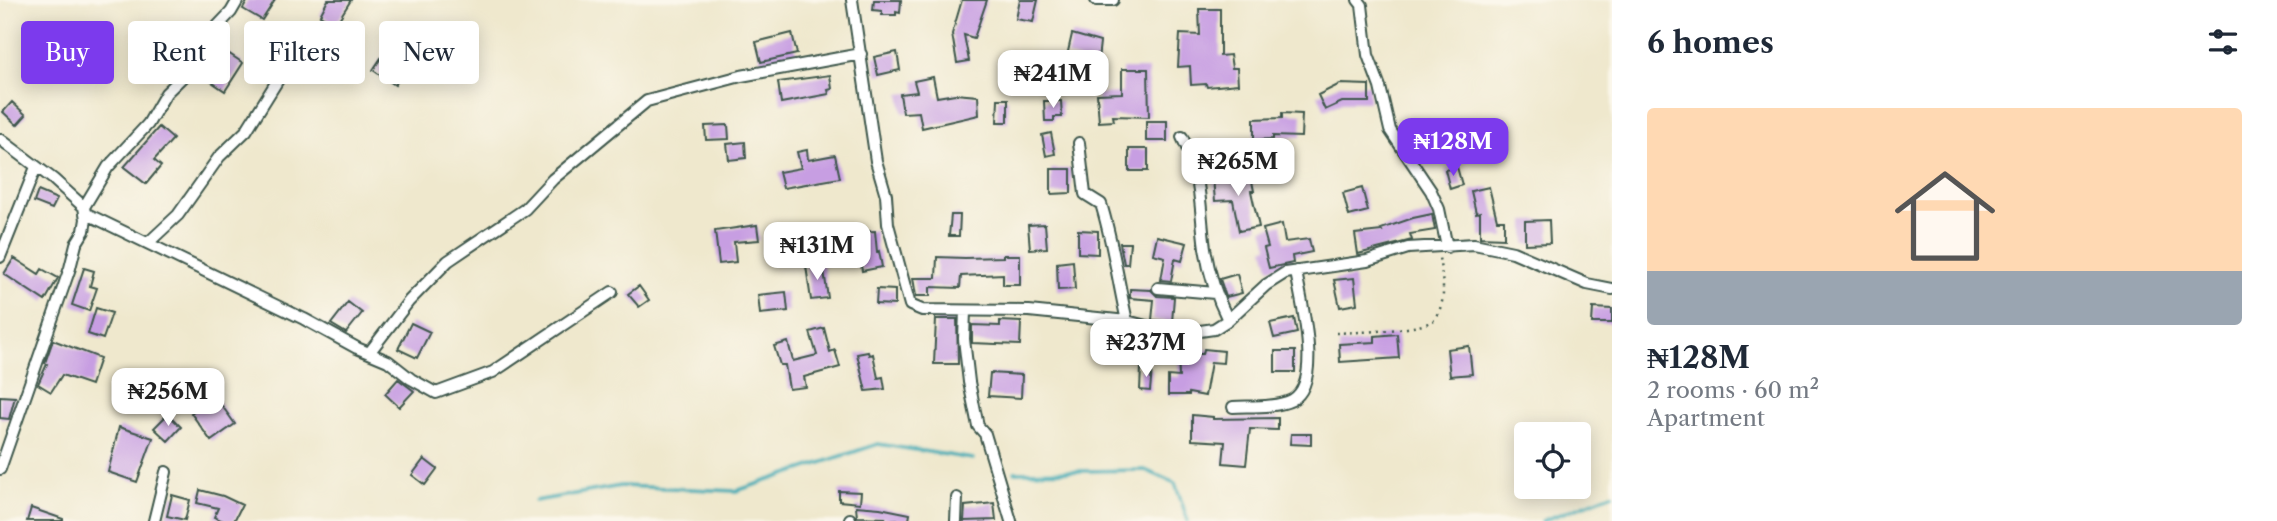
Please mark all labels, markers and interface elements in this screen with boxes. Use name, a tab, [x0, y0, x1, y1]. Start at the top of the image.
chip: Buy	[21, 21, 114, 84]
chip: Rent	[128, 21, 230, 84]
chip: Filters	[244, 21, 365, 84]
chip: New	[379, 21, 479, 84]
icon: filters	[2204, 23, 2242, 61]
text: 6 homes	[1647, 24, 1774, 61]
pin: ₦241M	[1004, 50, 1102, 110]
text: ₦241M	[1014, 59, 1092, 87]
pin: ₦128M	[1404, 118, 1502, 178]
text: ₦128M	[1413, 127, 1493, 155]
pin: ₦265M	[1189, 138, 1287, 198]
text: ₦265M	[1197, 147, 1279, 175]
icon: home	[1882, 153, 2008, 279]
pin: ₦131M	[768, 222, 866, 282]
text: ₦131M	[780, 231, 854, 259]
pin: ₦237M	[1097, 320, 1195, 379]
text: ₦237M	[1106, 328, 1186, 356]
text: ₦128M	[1647, 339, 1750, 376]
pin: ₦256M	[119, 368, 217, 428]
text: 2 rooms · 60 m²	[1647, 376, 1819, 404]
text: ₦256M	[127, 377, 209, 405]
text: Apartment	[1647, 404, 1765, 432]
map controls	[1514, 422, 1591, 499]
button: locate	[1514, 422, 1591, 499]

